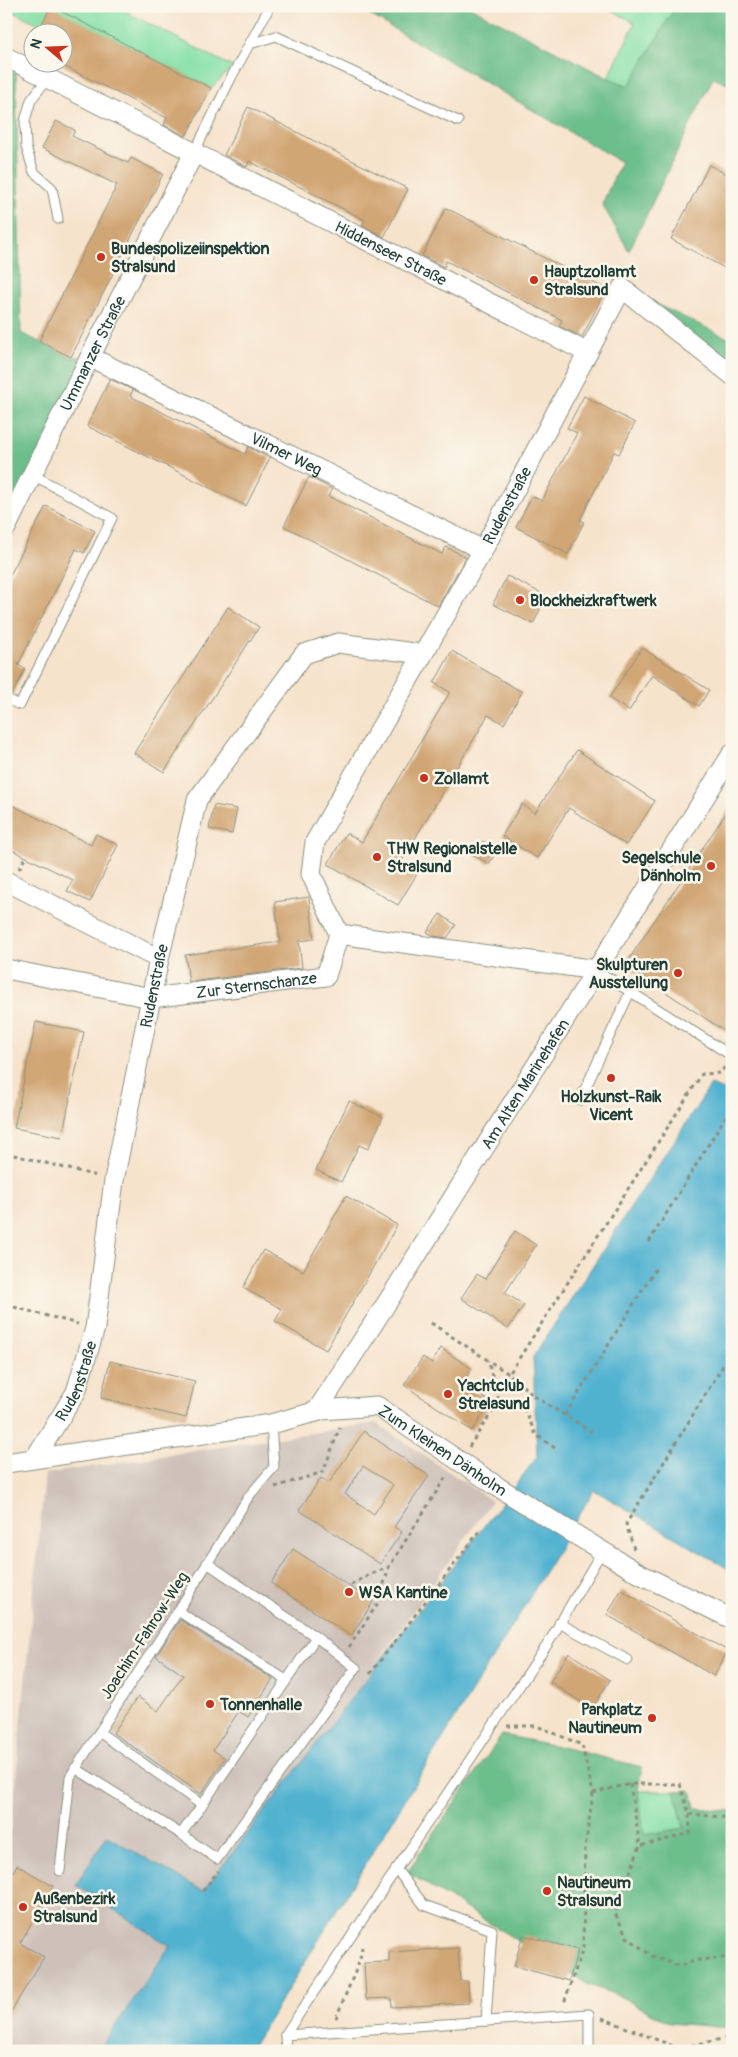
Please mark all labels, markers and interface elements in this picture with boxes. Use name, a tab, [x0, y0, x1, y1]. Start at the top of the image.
north arrow	[22, 22, 72, 72]
text: N	[27, 37, 46, 51]
street label: Hiddenseer Straße	[331, 217, 450, 291]
place label: Bundespolizeiinspektion Stralsund	[111, 239, 270, 277]
marker: Bundespolizeiinspektion Stralsund	[95, 251, 107, 263]
place label: Hauptzollamt Stralsund	[544, 262, 636, 300]
marker: Hauptzollamt Stralsund	[528, 274, 540, 286]
street label: Ummanzer Straße	[56, 293, 131, 414]
street label: Vilmer Weg	[247, 428, 325, 480]
street label: Rudenstraße	[479, 463, 536, 548]
place label: Blockheizkraftwerk	[530, 591, 657, 611]
marker: Blockheizkraftwerk	[514, 594, 526, 606]
place label: Zollamt	[434, 769, 489, 789]
marker: Zollamt	[418, 772, 430, 784]
place label: THW Regionalstelle Stralsund	[386, 839, 518, 877]
place label: Segelschule Dänholm	[622, 848, 702, 886]
marker: THW Regionalstelle Stralsund	[371, 851, 383, 863]
marker: Segelschule Dänholm	[705, 860, 717, 872]
street label: Rudenstraße	[136, 942, 173, 1030]
place label: Skulpturen Ausstellung	[589, 955, 668, 993]
marker: Skulpturen Ausstellung	[672, 967, 684, 979]
street label: Zur Sternschanze	[195, 968, 318, 1003]
street label: Am Alten Marinehafen	[477, 1015, 574, 1153]
marker: Holzkunst-Raik Vicent	[605, 1072, 617, 1084]
place label: Holzkunst-Raik Vicent	[561, 1087, 662, 1125]
street label: Rudenstraße	[51, 1339, 102, 1425]
place label: Yachtclub Strelasund	[457, 1376, 530, 1414]
marker: Yachtclub Strelasund	[442, 1388, 454, 1400]
street label: Zum Kleinen Dänholm	[374, 1401, 510, 1501]
street label: Joachim-Fahrow-Weg	[96, 1568, 193, 1703]
place label: WSA Kantine	[359, 1583, 449, 1603]
marker: WSA Kantine	[343, 1586, 355, 1598]
place label: Tonnenhalle	[219, 1695, 303, 1715]
marker: Tonnenhalle	[204, 1698, 216, 1710]
place label: Parkplatz Nautineum	[568, 1700, 643, 1738]
marker: Parkplatz Nautineum	[646, 1712, 658, 1724]
place label: Nautineum Stralsund	[557, 1873, 631, 1911]
marker: Nautineum Stralsund	[541, 1885, 553, 1897]
place label: Außenbezirk Stralsund	[33, 1889, 116, 1927]
marker: Außenbezirk Stralsund	[17, 1901, 29, 1913]

